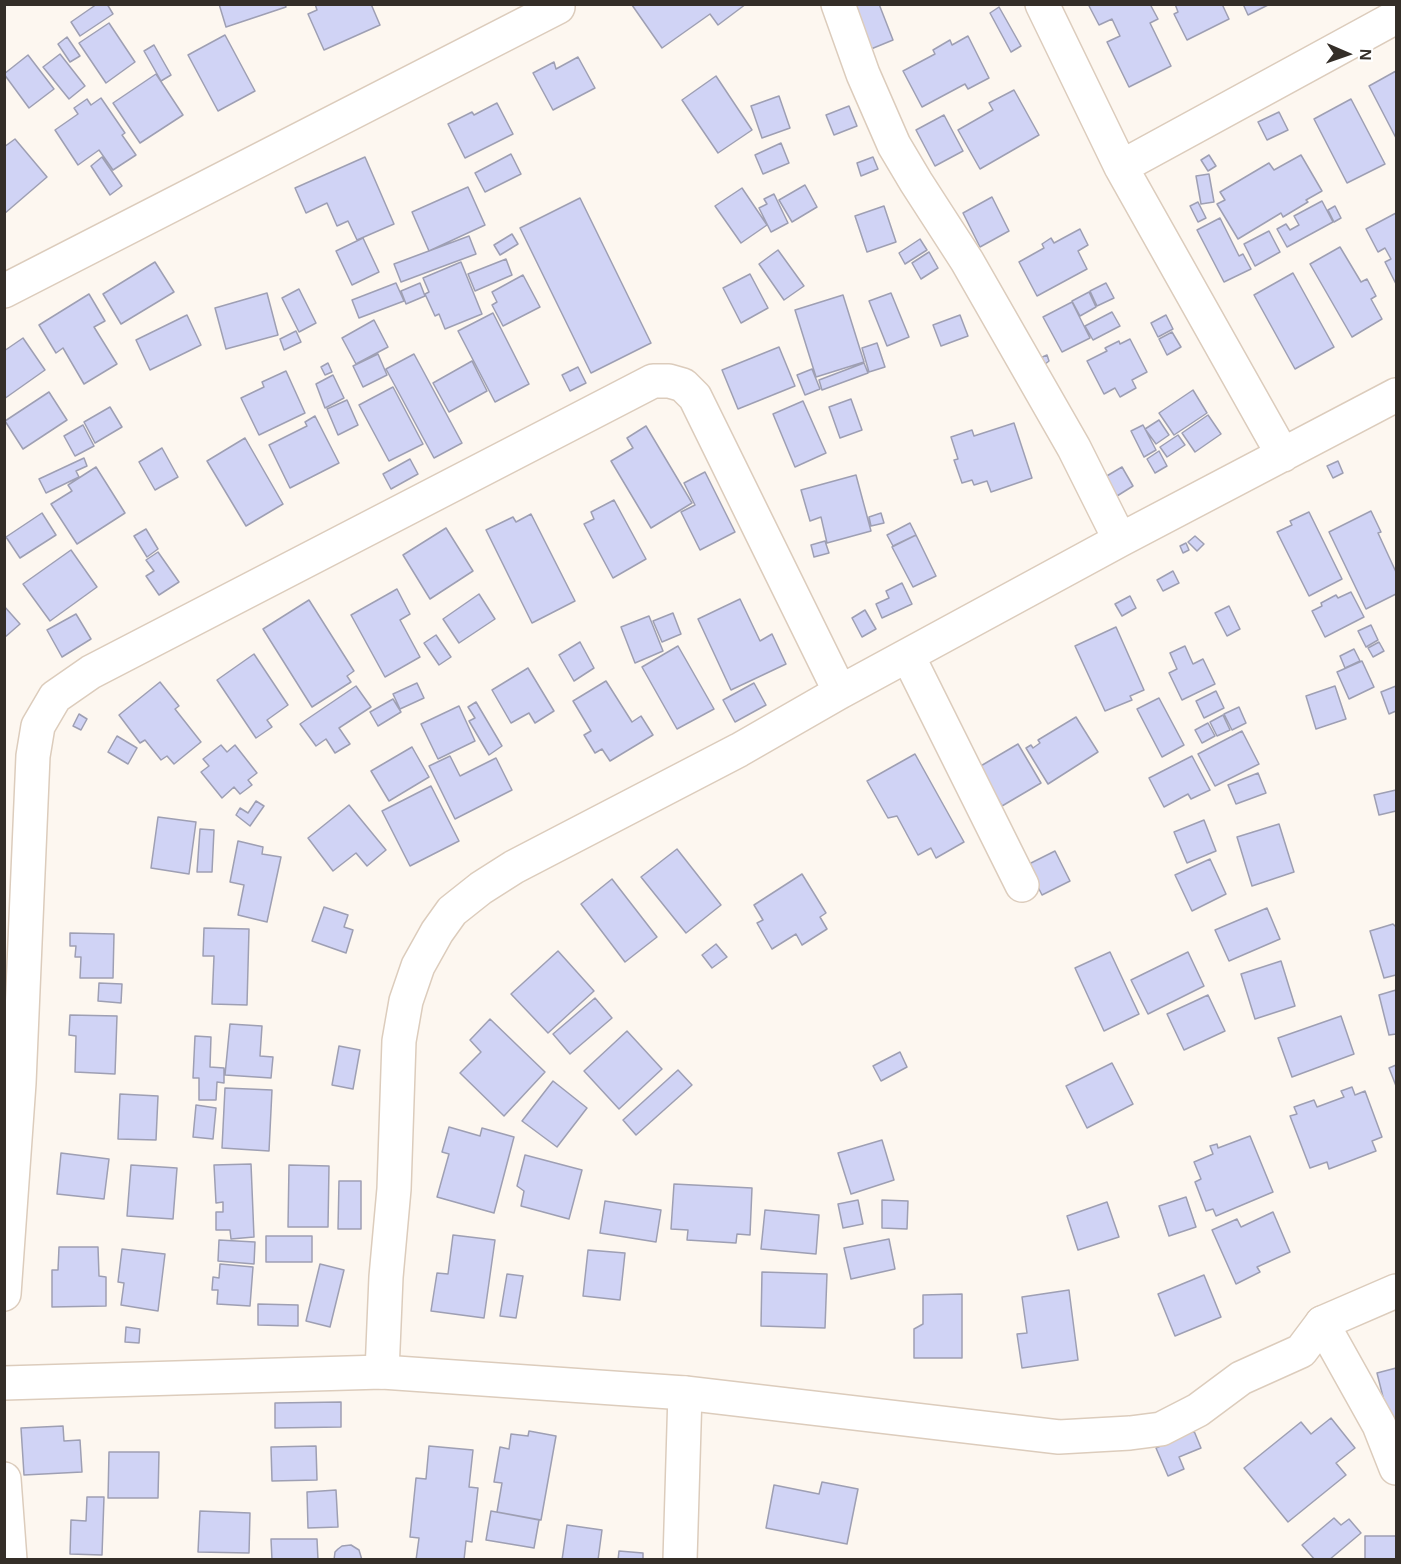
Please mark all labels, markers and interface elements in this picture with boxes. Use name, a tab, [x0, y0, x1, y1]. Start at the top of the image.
north arrow	[1317, 24, 1377, 84]
text: N	[1357, 49, 1374, 61]

